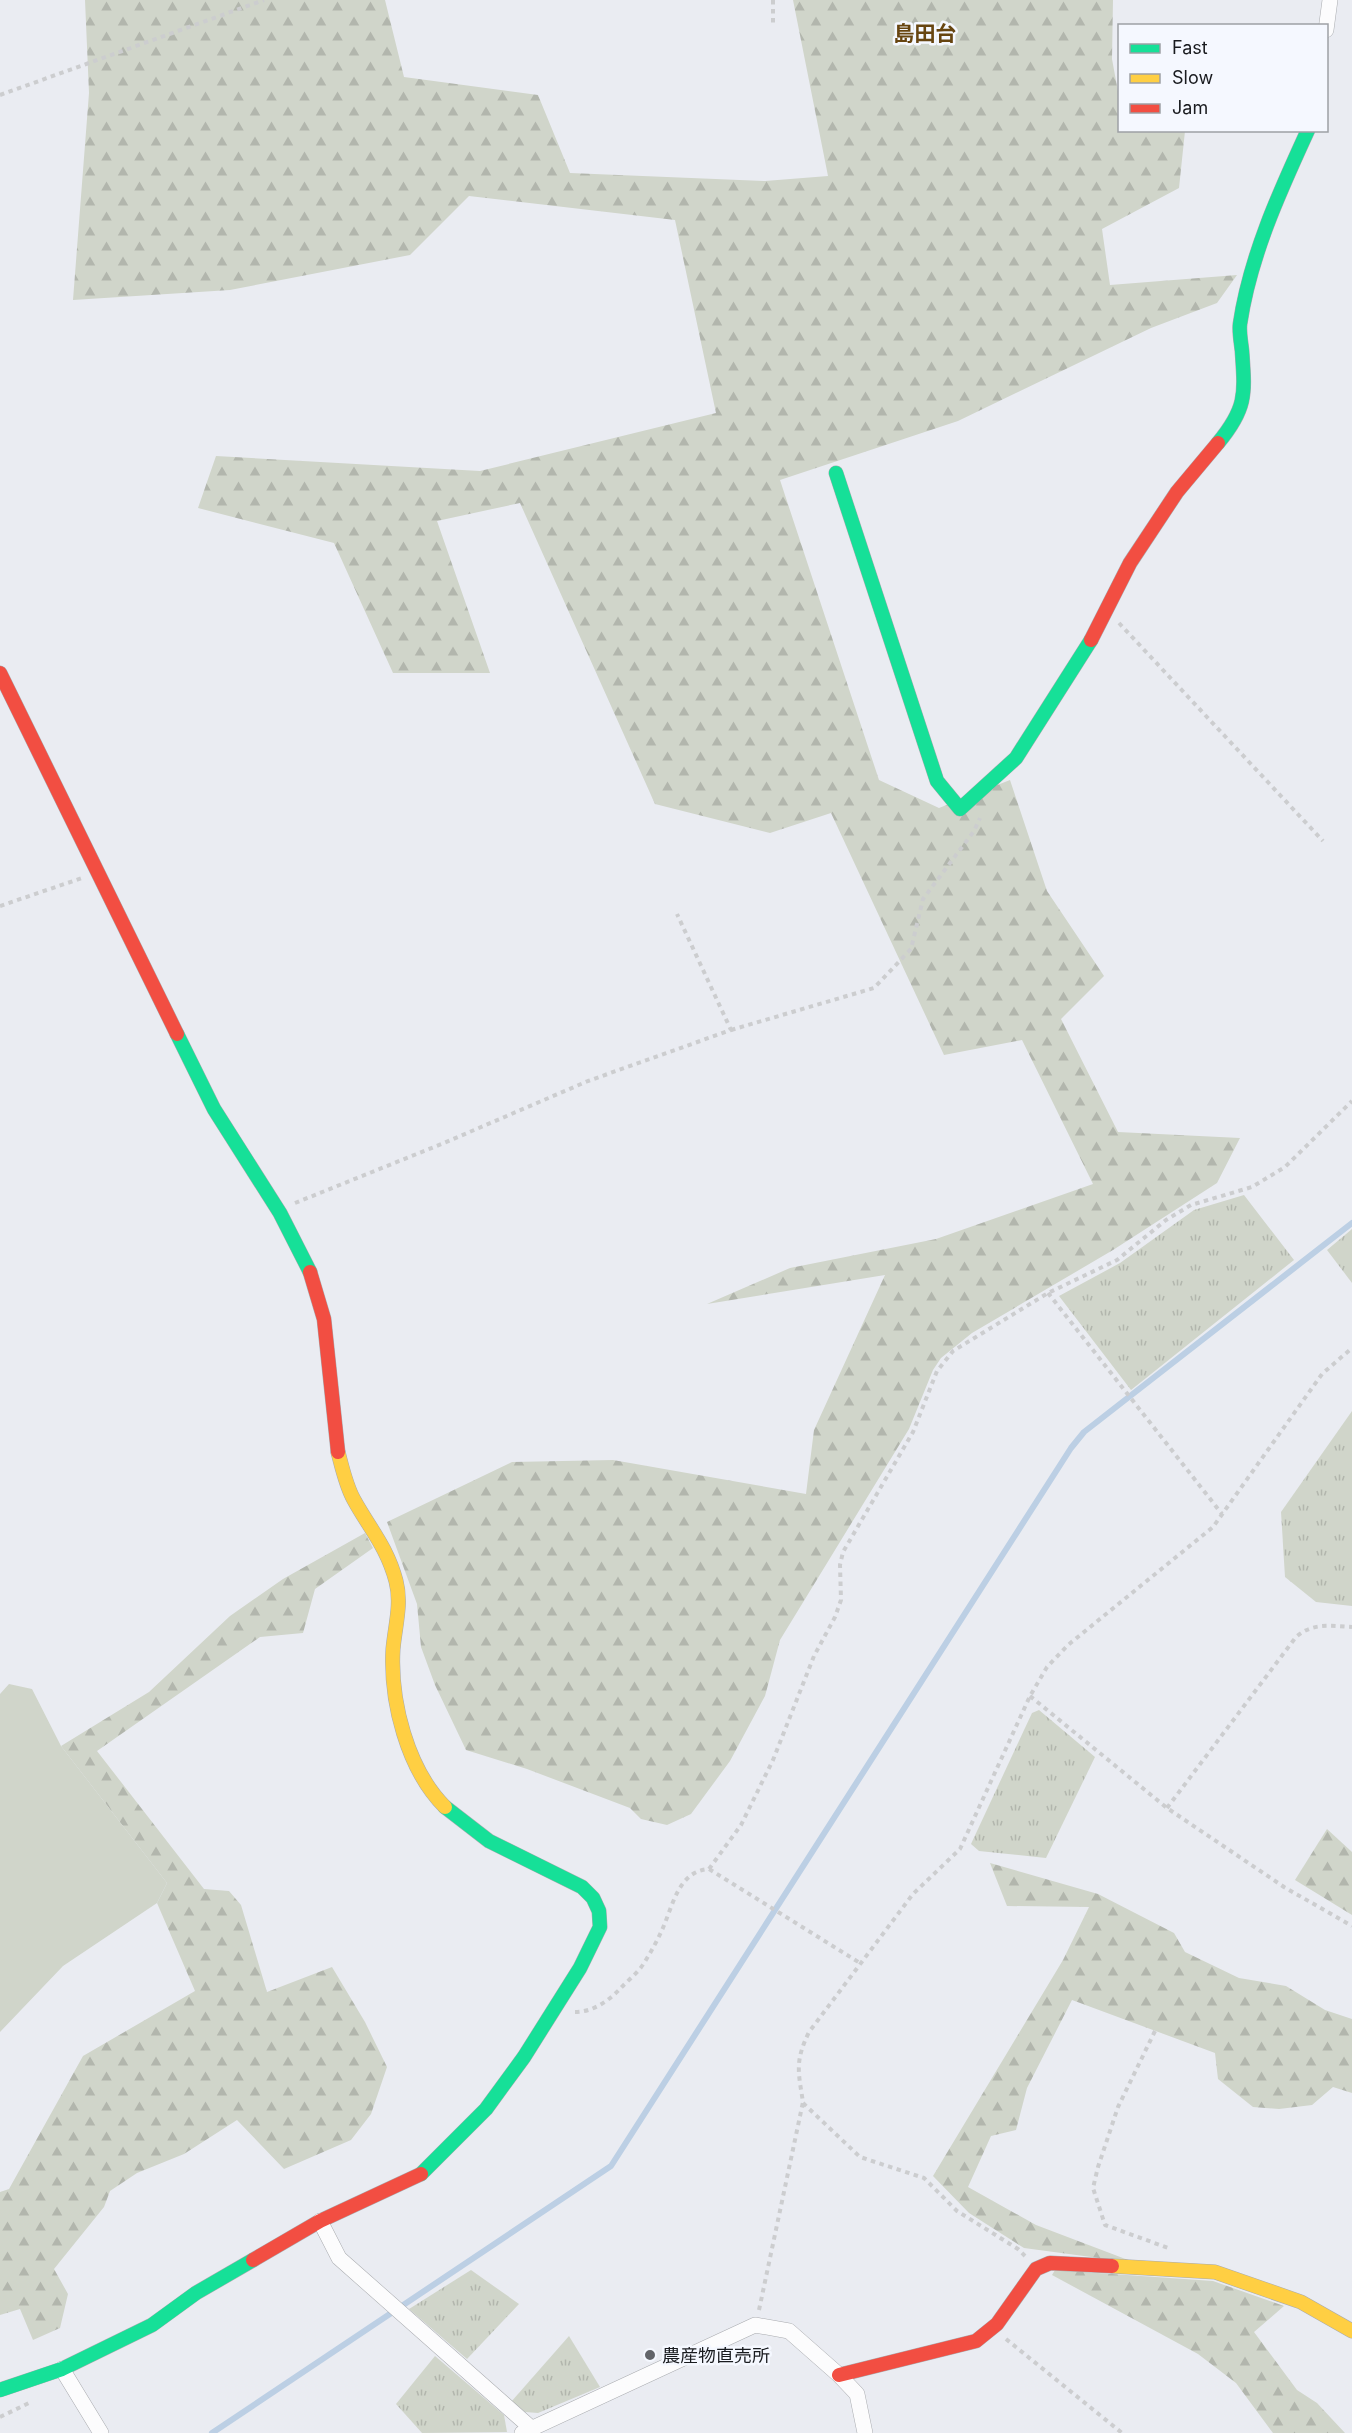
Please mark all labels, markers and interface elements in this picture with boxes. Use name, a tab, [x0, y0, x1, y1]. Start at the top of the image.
district label: 島田台	[894, 21, 957, 46]
legend	[1118, 24, 1328, 132]
text: Fast	[1172, 37, 1208, 58]
text: Slow	[1172, 67, 1213, 88]
text: Jam	[1172, 97, 1208, 118]
place label: 農産物直売所	[662, 2345, 770, 2366]
marker: 農産物直売所	[643, 2348, 657, 2362]

